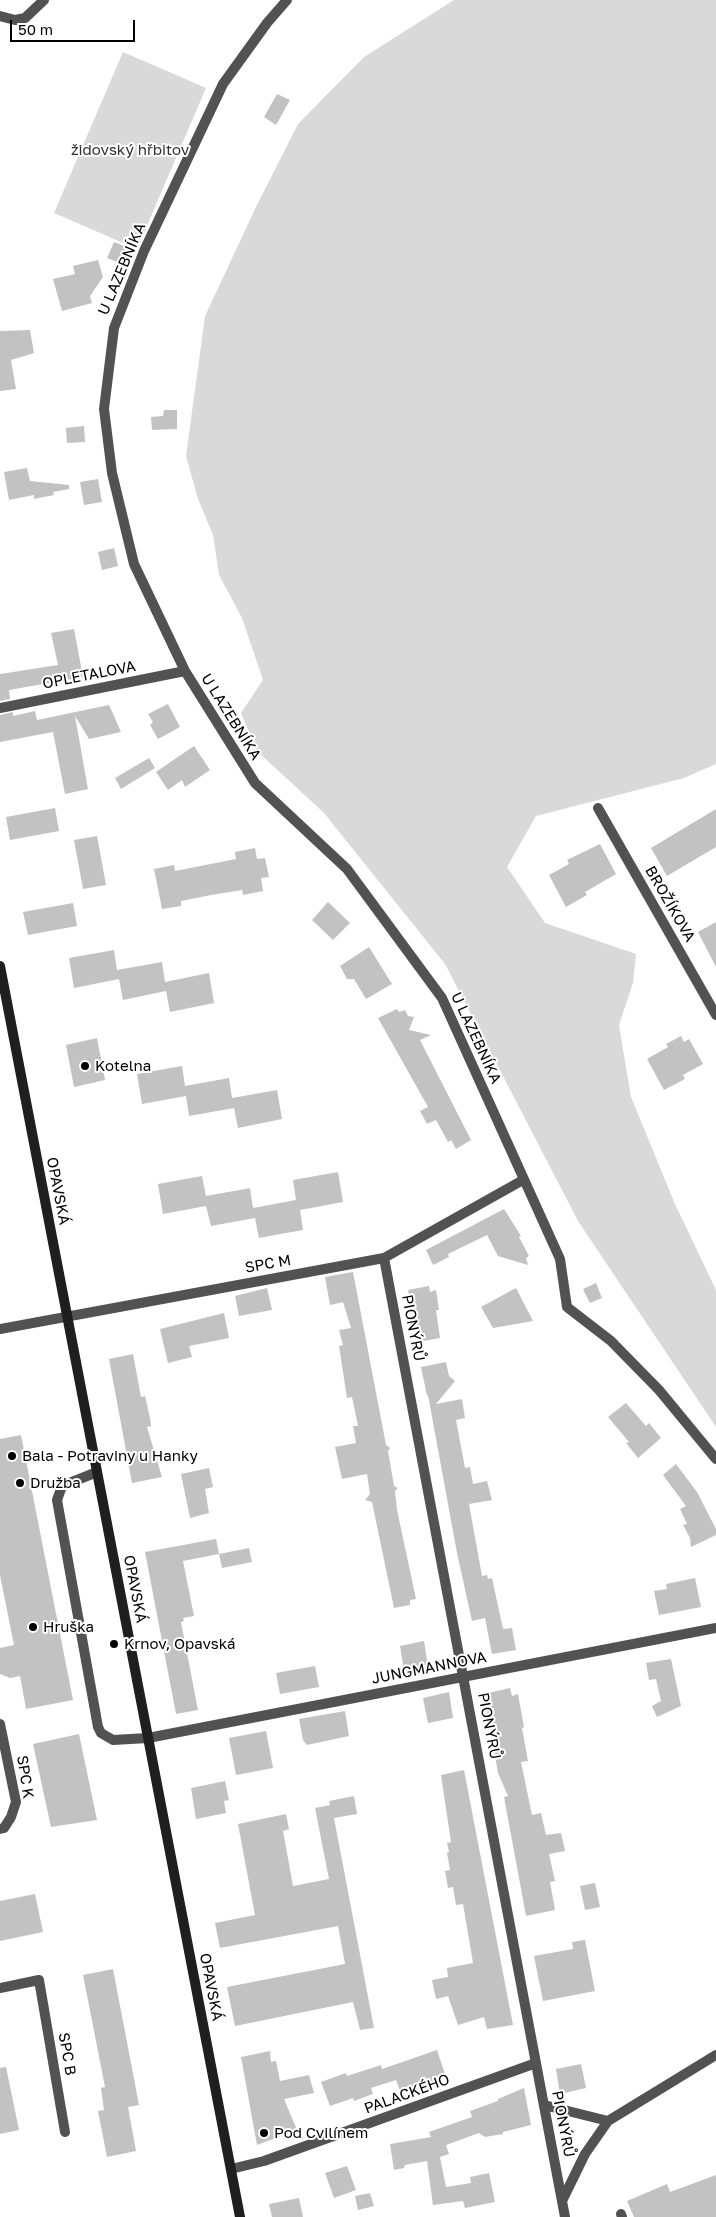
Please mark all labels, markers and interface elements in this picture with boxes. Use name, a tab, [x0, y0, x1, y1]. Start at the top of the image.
scale bar	[12, 10, 138, 42]
text: 50 m	[18, 20, 53, 38]
park label: židovský hřbitov	[71, 141, 189, 159]
street label: U LAZEBNÍKA	[94, 220, 150, 318]
street label: OPLETALOVA	[41, 657, 137, 693]
street label: U LAZEBNÍKA	[197, 670, 265, 764]
street label: BROŽÍKOVA	[641, 863, 699, 945]
street label: U LAZEBNÍKA	[447, 989, 505, 1087]
place label: Kotelna	[95, 1057, 151, 1075]
marker: Kotelna	[79, 1060, 91, 1072]
street label: OPAVSKÁ	[43, 1156, 73, 1226]
street label: SPC M	[244, 1251, 292, 1277]
street label: PIONÝRŮ	[398, 1293, 428, 1363]
place label: Bala - Potraviny u Hanky	[22, 1447, 198, 1465]
marker: Bala - Potraviny u Hanky	[6, 1450, 18, 1462]
place label: Družba	[30, 1474, 81, 1492]
marker: Družba	[14, 1477, 26, 1489]
street label: OPAVSKÁ	[120, 1554, 150, 1624]
place label: Hruška	[43, 1618, 94, 1636]
marker: Hruška	[27, 1621, 39, 1633]
place label: Krnov, Opavská	[124, 1635, 236, 1653]
marker: Krnov, Opavská	[108, 1638, 120, 1650]
street label: JUNGMANNOVA	[370, 1648, 488, 1688]
street label: PIONÝRŮ	[474, 1691, 504, 1761]
street label: SPC K	[13, 1754, 37, 1800]
street label: OPAVSKÁ	[196, 1952, 226, 2022]
street label: SPC B	[54, 2031, 80, 2077]
street label: PALACKÉHO	[362, 2070, 452, 2118]
street label: PIONÝRŮ	[548, 2089, 578, 2159]
place label: Pod Cvilínem	[274, 2124, 368, 2142]
marker: Pod Cvilínem	[258, 2127, 270, 2139]

